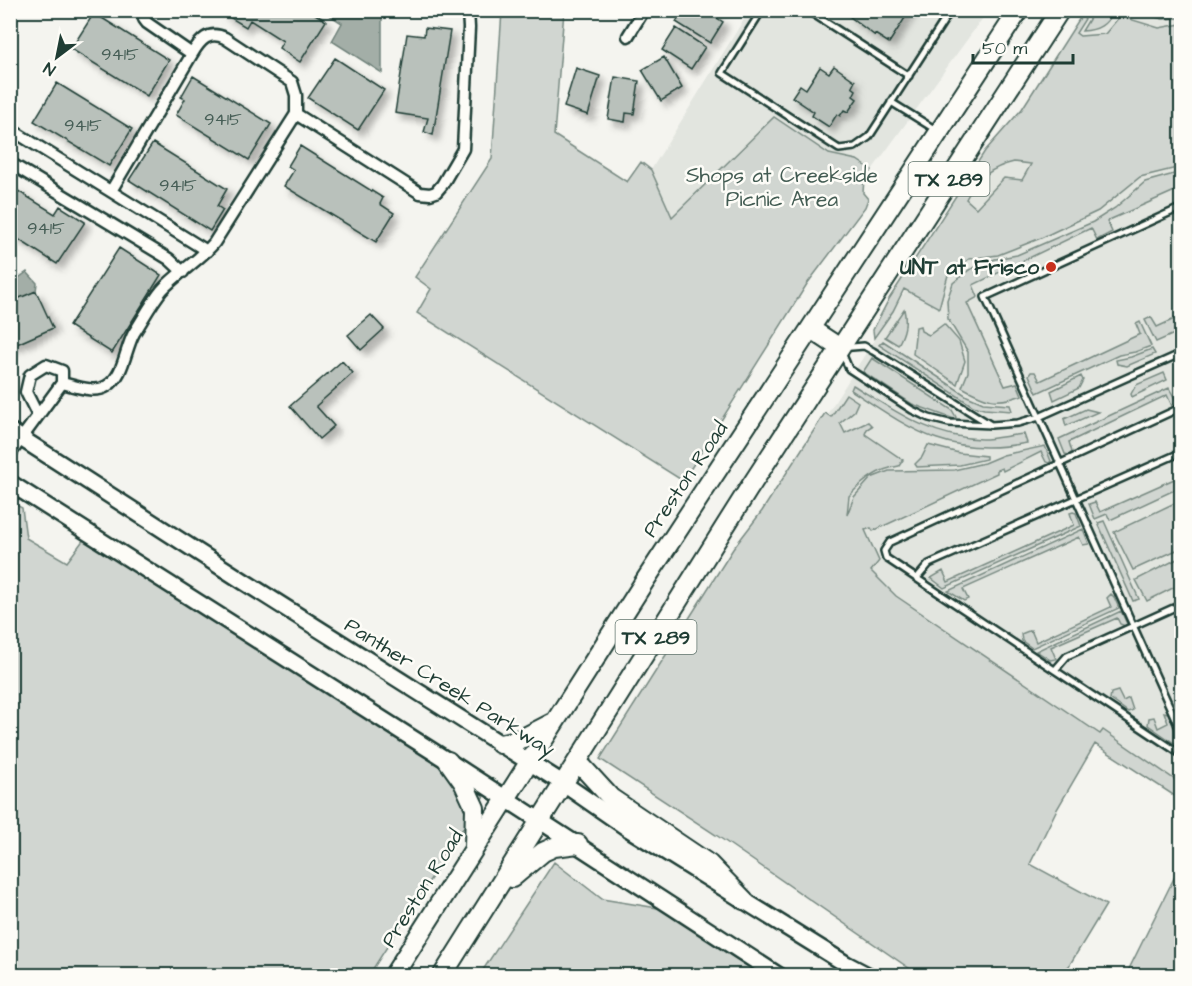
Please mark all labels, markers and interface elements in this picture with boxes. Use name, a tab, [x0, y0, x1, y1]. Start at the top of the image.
north arrow	[27, 27, 87, 87]
scale bar	[973, 27, 1074, 65]
text: 50 m	[982, 36, 1027, 61]
house number: 9415	[101, 42, 139, 67]
text: N	[39, 57, 60, 81]
house number: 9415	[204, 107, 242, 132]
house number: 9415	[64, 113, 102, 138]
park label: Shops at Creekside Picnic Area	[686, 161, 878, 214]
road number: TX 289	[908, 162, 990, 196]
house number: 9415	[159, 173, 197, 198]
house number: 9415	[27, 216, 65, 241]
place label: UNT at Frisco	[900, 253, 1039, 282]
marker: UNT at Frisco	[1044, 260, 1058, 274]
street label: Preston Road	[636, 415, 735, 543]
street label: Panther Creek Parkway	[338, 611, 561, 766]
road number: TX 289	[616, 620, 696, 654]
street label: Preston Road	[375, 823, 470, 953]

